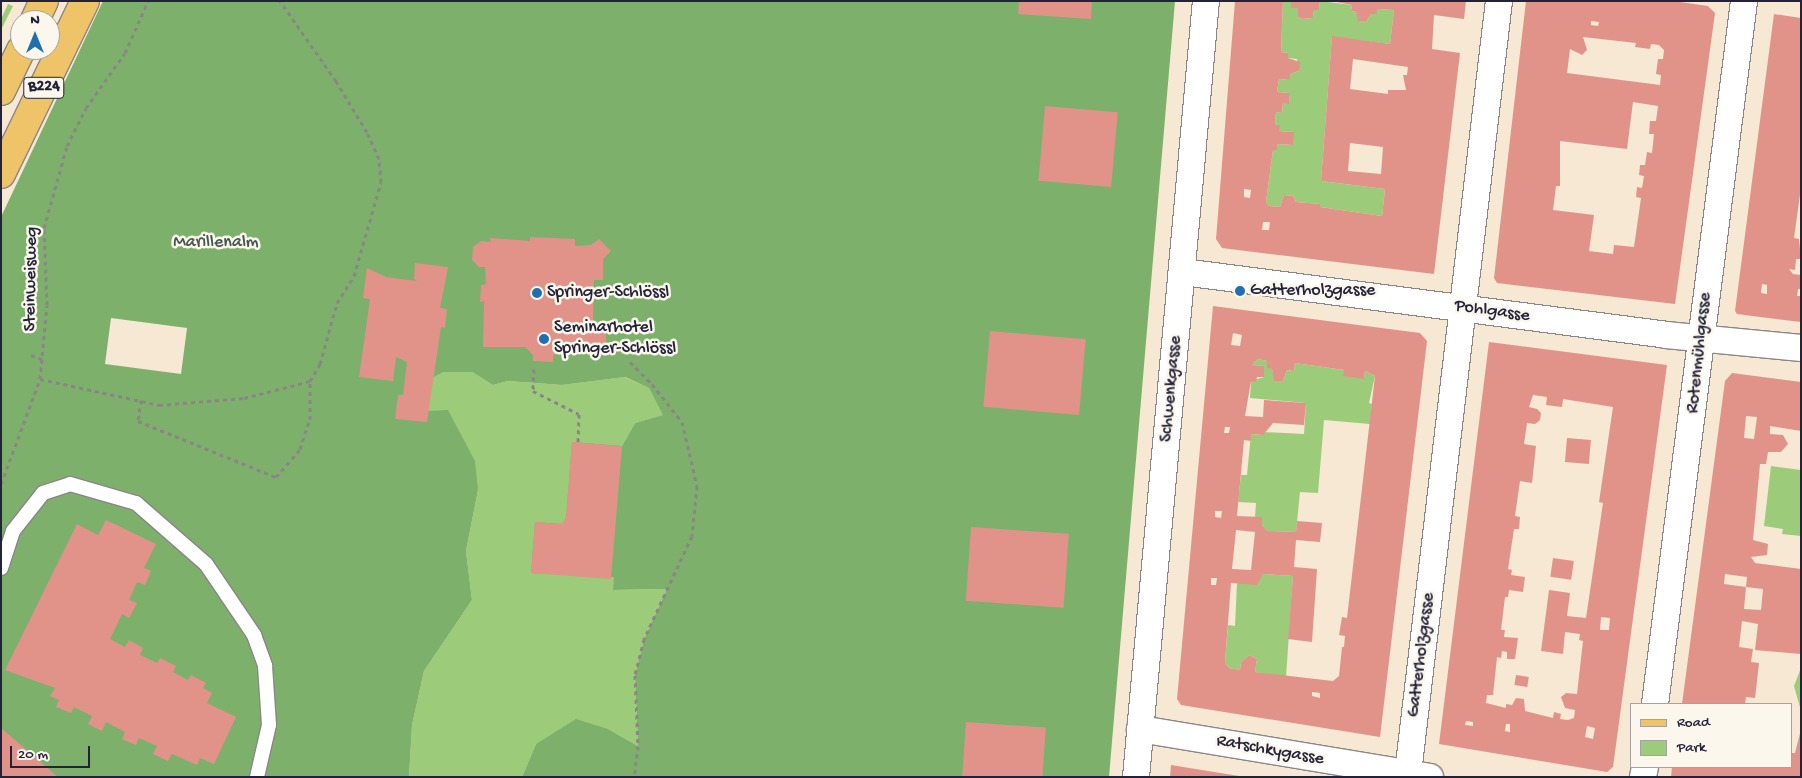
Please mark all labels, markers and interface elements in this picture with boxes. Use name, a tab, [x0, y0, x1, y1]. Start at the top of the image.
north arrow	[10, 10, 60, 60]
text: N	[30, 12, 40, 29]
road number: B224	[23, 75, 65, 102]
street label: Steinweisweg	[20, 226, 44, 332]
park label: Marillenalm	[173, 232, 259, 254]
place label: Gatterholzgasse	[1250, 280, 1375, 302]
place label: Springer-Schlössl	[547, 282, 669, 304]
marker: Gatterholzgasse	[1234, 285, 1246, 297]
marker: Springer-Schlössl	[531, 287, 543, 299]
street label: Rotenmühlgasse	[1683, 291, 1717, 415]
street label: Pohlgasse	[1453, 296, 1531, 328]
place label: Seminarhotel Springer-Schlössl	[554, 318, 676, 360]
marker: Seminarhotel Springer-Schlössl	[538, 333, 550, 345]
street label: Schwenkgasse	[1157, 335, 1187, 443]
street label: Gatterholzgasse	[1404, 591, 1440, 719]
legend	[1630, 703, 1792, 768]
text: Road	[1677, 714, 1710, 732]
street label: Ratschkygasse	[1215, 731, 1325, 771]
scale bar	[12, 736, 92, 768]
text: Park	[1677, 739, 1706, 757]
text: 20 m	[18, 746, 48, 764]

